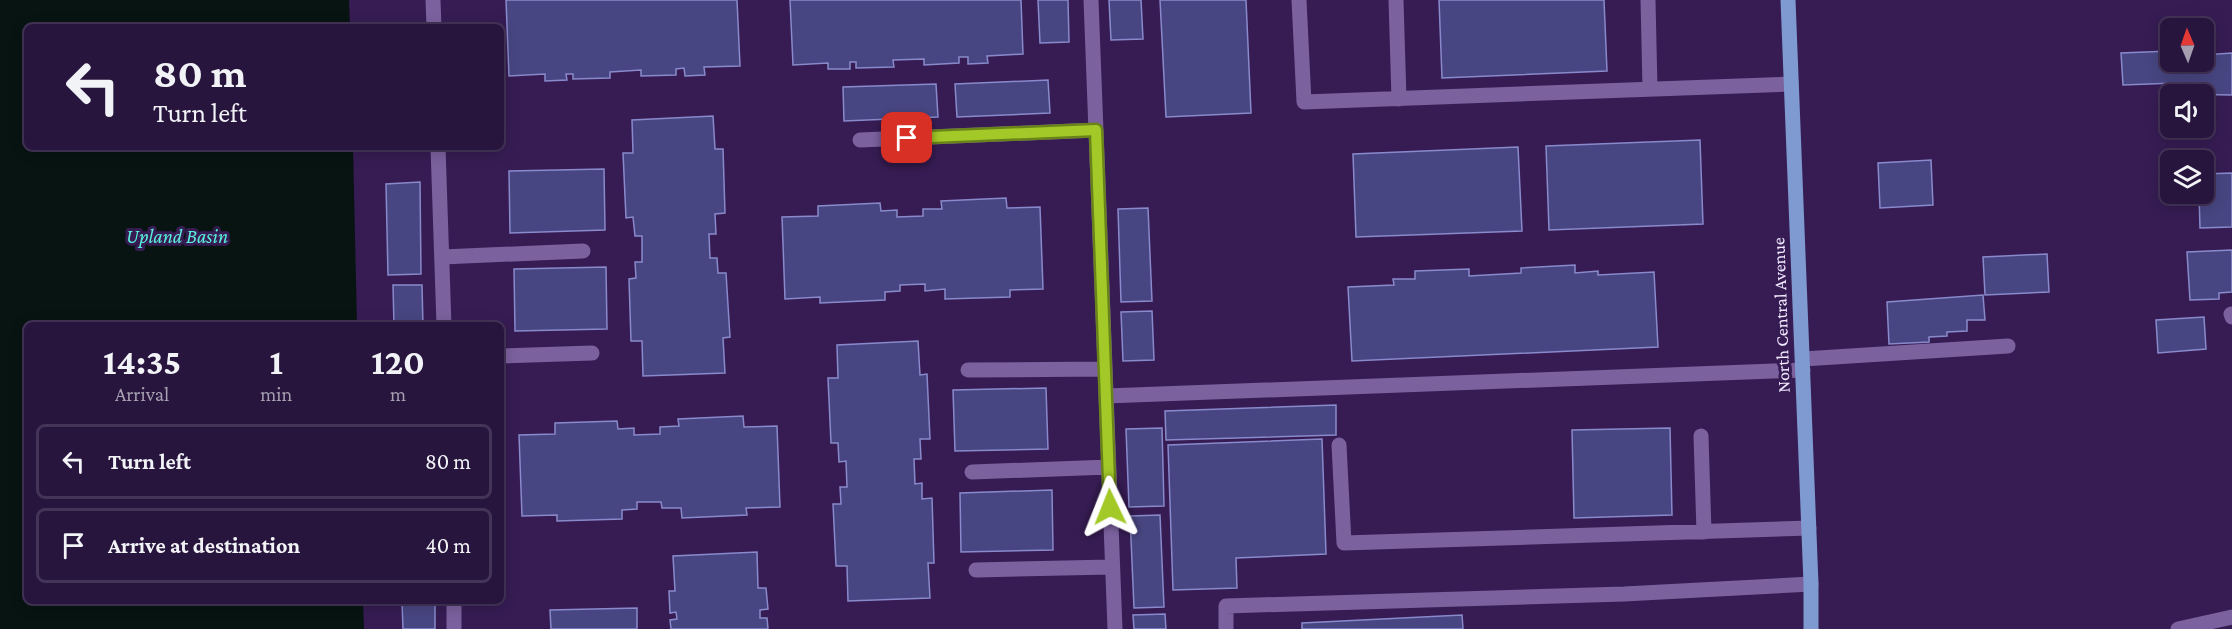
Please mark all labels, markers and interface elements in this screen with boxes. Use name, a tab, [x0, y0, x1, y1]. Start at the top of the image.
north arrow	[2160, 18, 2214, 72]
map controls	[2160, 18, 2214, 204]
icon: left	[54, 48, 132, 126]
text: 80 m	[153, 49, 247, 96]
button: sound	[2160, 84, 2214, 138]
text: Turn left	[153, 98, 247, 128]
pin	[881, 112, 932, 163]
icon: arrive	[890, 121, 923, 154]
button: layers	[2160, 150, 2214, 204]
water label: Upland Basin	[126, 225, 228, 248]
street label: North Central Avenue	[1768, 237, 1794, 393]
text: 14:35	[103, 342, 181, 382]
text: 1	[269, 342, 283, 382]
text: 120	[371, 342, 425, 382]
text: Arrival	[115, 383, 169, 405]
text: min	[260, 383, 292, 405]
text: m	[390, 383, 406, 405]
icon: left	[57, 445, 90, 478]
text: Turn left	[108, 449, 191, 474]
text: 80 m	[425, 449, 471, 474]
position arrow	[1078, 475, 1142, 539]
icon: arrive	[57, 529, 90, 562]
text: Arrive at destination	[108, 533, 300, 558]
text: 40 m	[426, 533, 471, 558]

